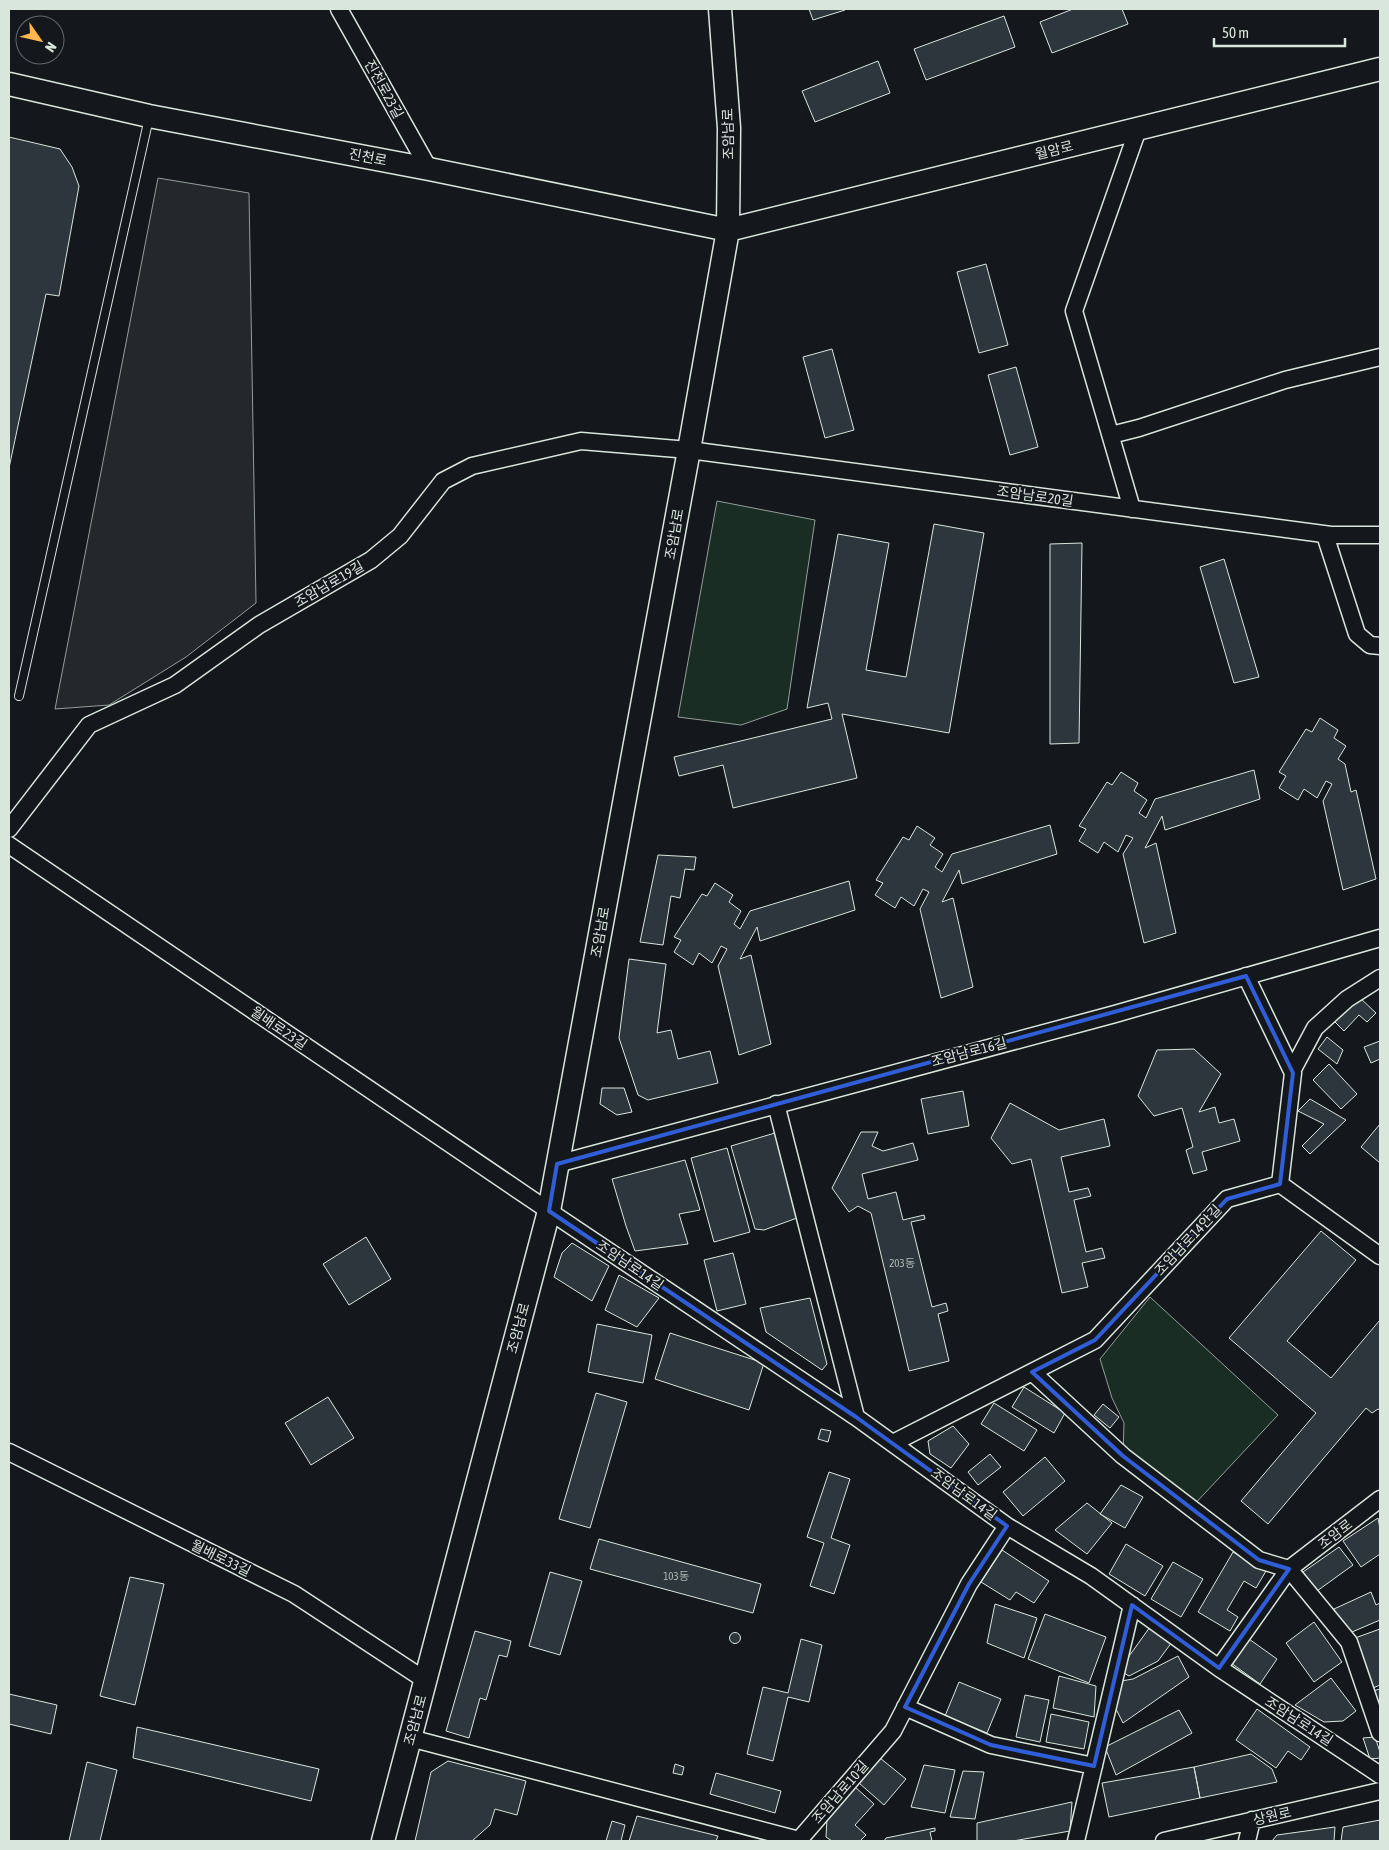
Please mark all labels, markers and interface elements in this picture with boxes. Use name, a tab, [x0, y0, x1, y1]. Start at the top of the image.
north arrow	[15, 15, 65, 65]
scale bar	[1214, 15, 1345, 47]
text: 50 m	[1222, 24, 1249, 41]
text: N	[42, 39, 60, 55]
street label: 진천로23길	[361, 57, 407, 121]
street label: 조암남로	[720, 108, 736, 160]
street label: 월암로	[1033, 138, 1075, 162]
street label: 진천로	[348, 145, 389, 169]
street label: 조암남로20길	[995, 483, 1075, 509]
street label: 조암남로	[662, 507, 686, 561]
street label: 조암남로19길	[291, 558, 367, 610]
street label: 조암남로	[588, 905, 612, 959]
street label: 월배로23길	[248, 1003, 310, 1053]
street label: 조암남로16길	[929, 1034, 1009, 1070]
street label: 조암남로14안길	[1151, 1201, 1225, 1279]
street label: 조암남로14길	[593, 1237, 667, 1293]
house number: 203동	[889, 1257, 915, 1269]
street label: 조암남로	[504, 1301, 532, 1355]
street label: 조암남로14길	[928, 1465, 1000, 1523]
street label: 조암로	[1315, 1516, 1355, 1552]
street label: 월배로33길	[188, 1537, 254, 1579]
house number: 103동	[663, 1570, 689, 1582]
street label: 조암남로	[401, 1693, 429, 1747]
street label: 조암남로14길	[1262, 1693, 1336, 1749]
street label: 조암남로10길	[809, 1757, 871, 1827]
street label: 상원로	[1251, 1804, 1293, 1828]

